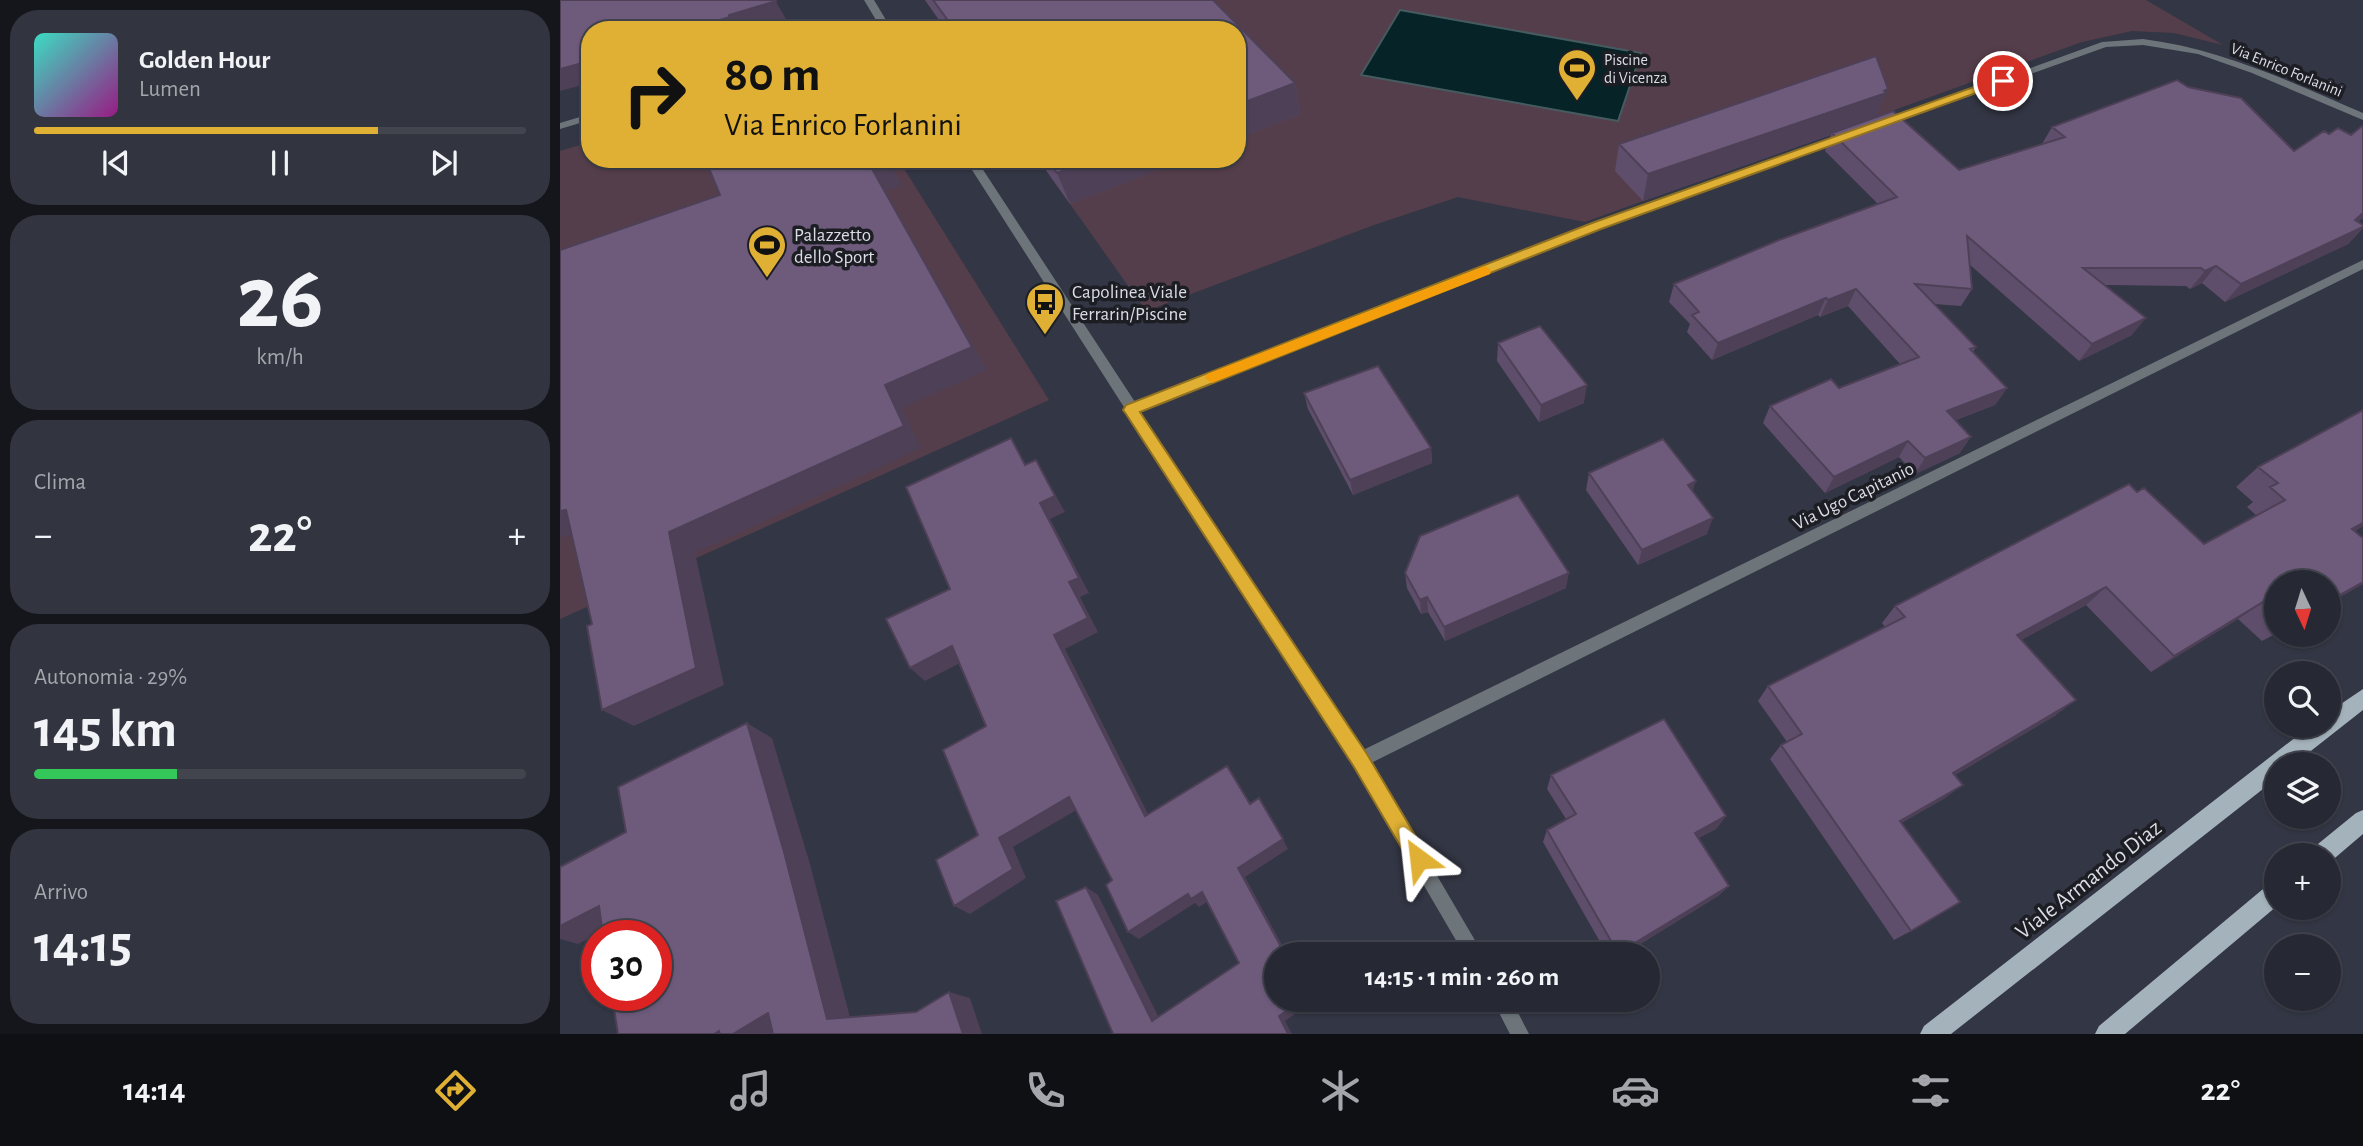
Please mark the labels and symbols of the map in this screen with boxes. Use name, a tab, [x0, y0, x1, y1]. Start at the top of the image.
street label: Via Enrico Forlanini	[2228, 40, 2345, 100]
sports icon: Piscine di Vicenza	[1556, 47, 1598, 102]
pin	[1973, 51, 2033, 111]
place label: Piscine di Vicenza	[1604, 52, 1667, 86]
sports icon: Palazzetto dello Sport	[746, 224, 788, 279]
place label: Palazzetto dello Sport	[794, 226, 874, 267]
bus stop icon: Capolinea Viale Ferrarin/Piscine	[1024, 281, 1066, 336]
place label: Capolinea Viale Ferrarin/Piscine	[1072, 283, 1187, 324]
street label: Via Ugo Capitanio	[1790, 459, 1917, 534]
north arrow	[2264, 570, 2342, 648]
street label: Viale Armando Diaz	[2012, 816, 2166, 944]
position arrow	[1382, 822, 1456, 896]
speed limit sign: 30	[581, 920, 672, 1011]

